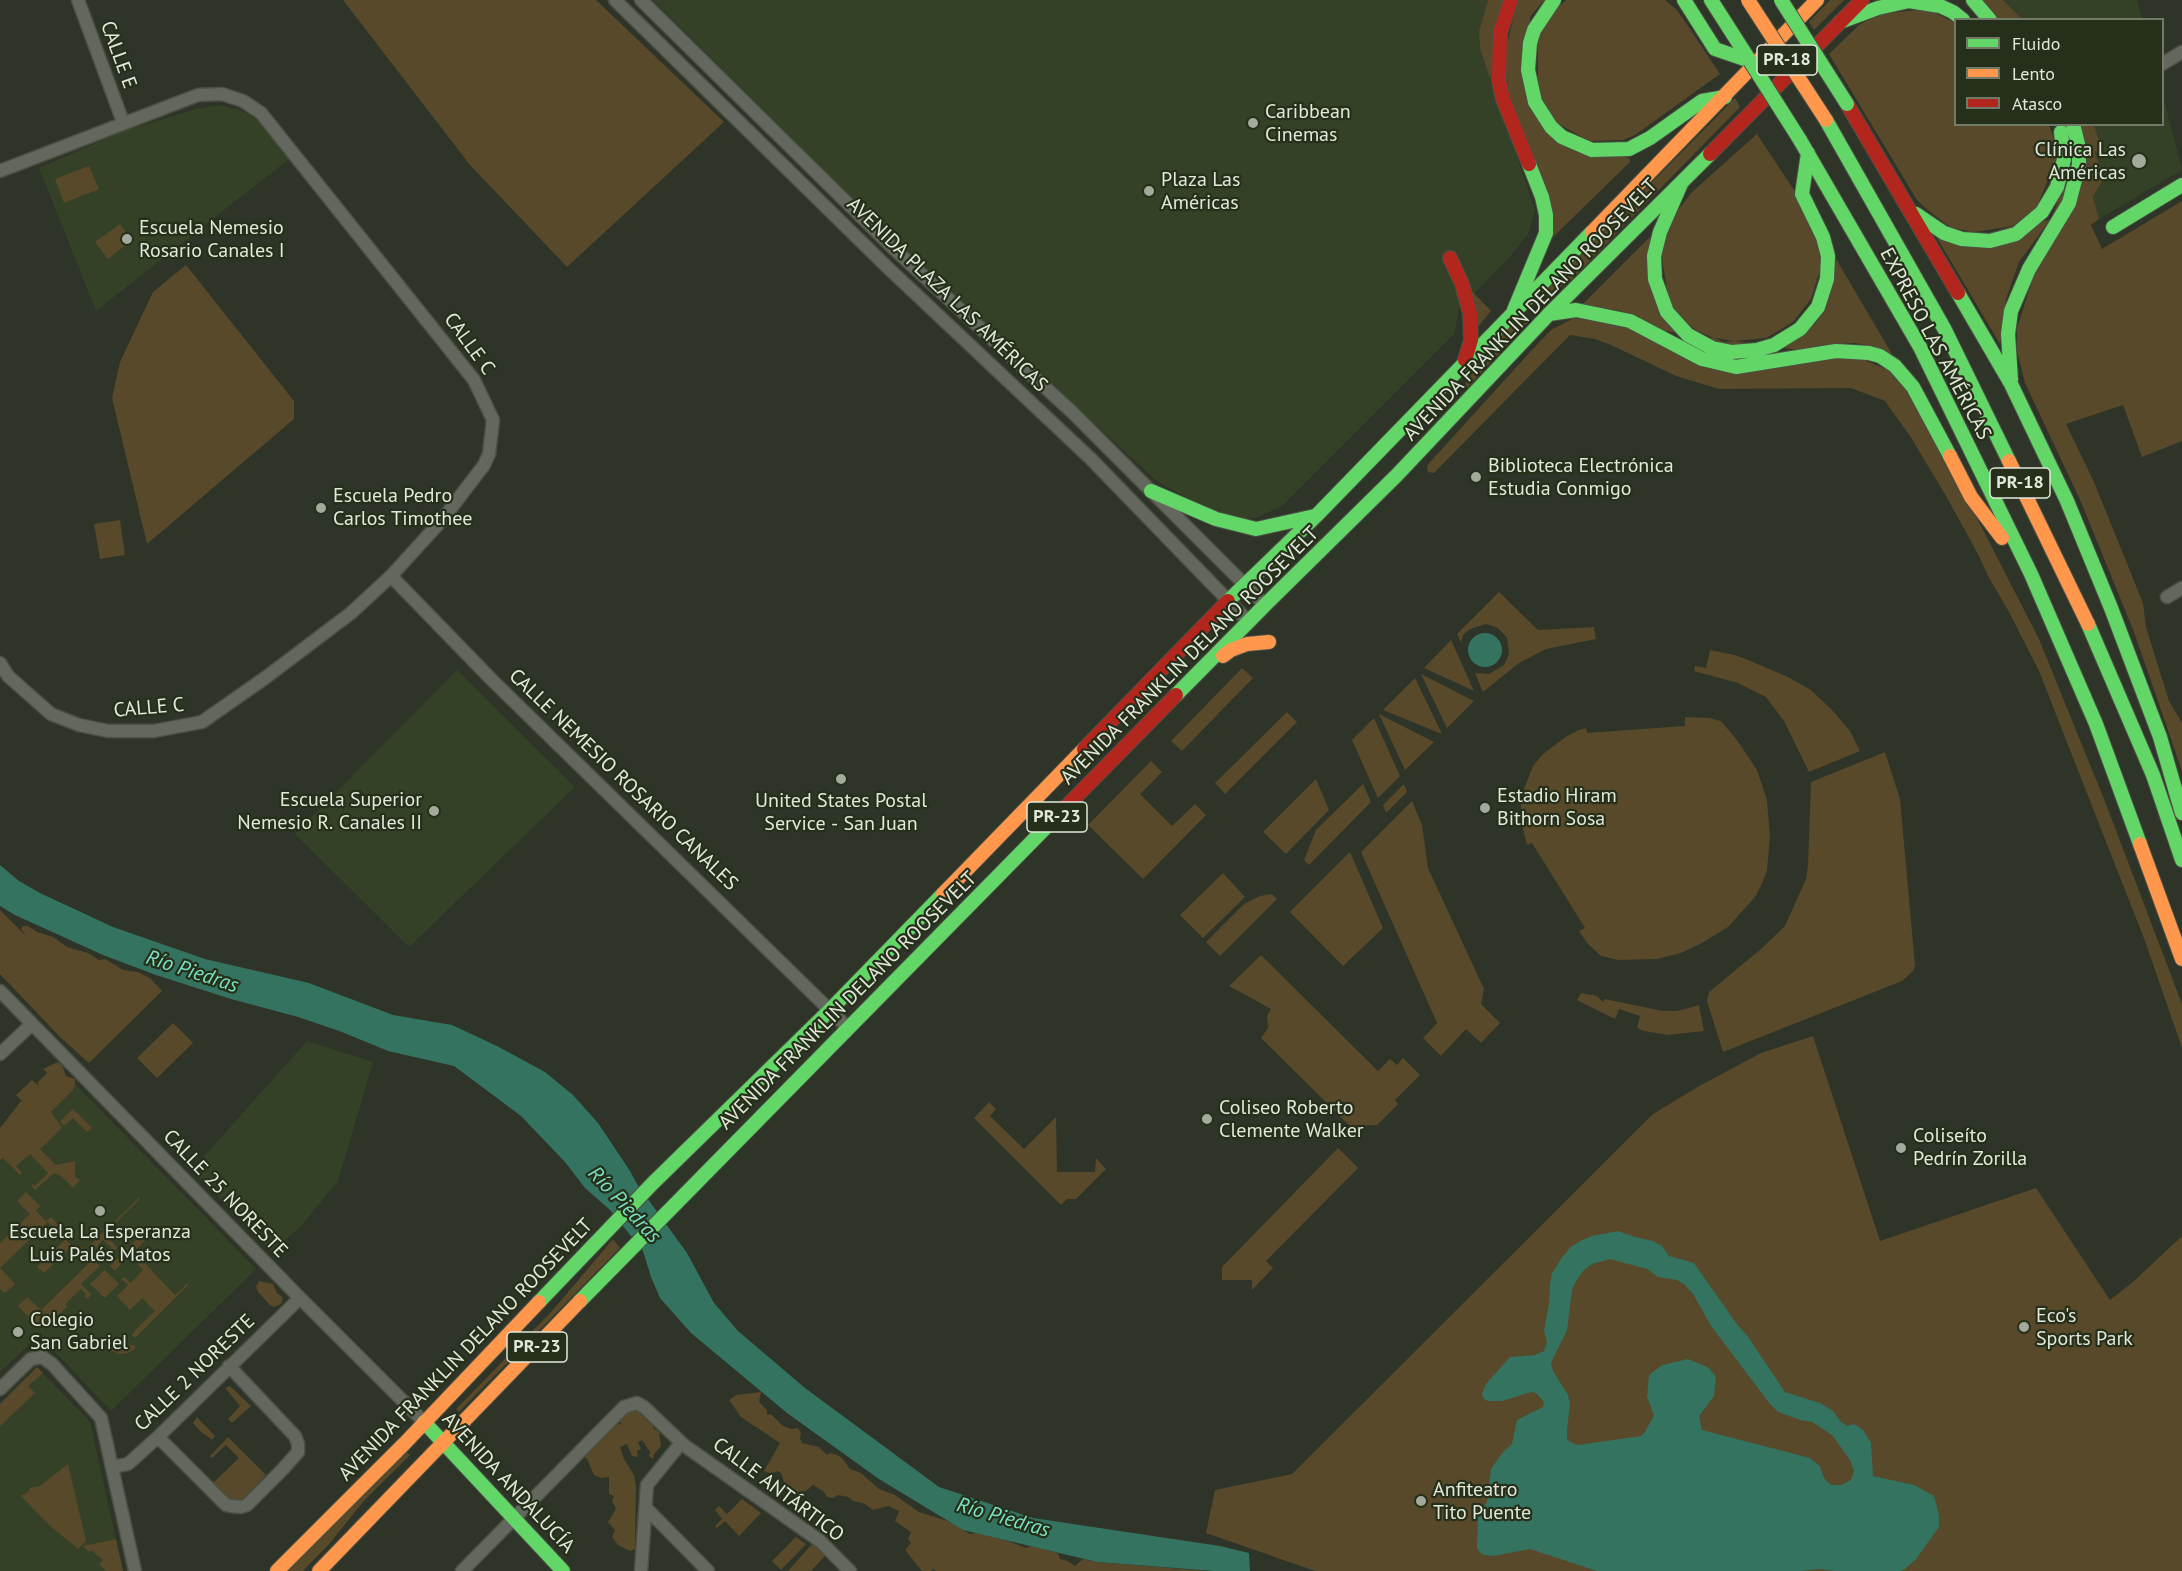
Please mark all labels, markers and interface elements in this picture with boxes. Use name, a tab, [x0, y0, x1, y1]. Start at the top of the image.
street label: CALLE E	[95, 18, 141, 92]
legend	[1954, 18, 2164, 126]
text: Fluido	[2012, 32, 2060, 55]
road number: PR-18	[1757, 45, 1817, 75]
text: Lento	[2012, 62, 2055, 85]
text: Atasco	[2012, 92, 2062, 115]
place label: Caribbean Cinemas	[1265, 100, 1351, 147]
marker: Caribbean Cinemas	[1246, 116, 1260, 130]
place label: Clínica Las Américas	[2035, 138, 2126, 185]
marker: Clínica Las Américas	[2130, 152, 2148, 170]
place label: Plaza Las Américas	[1161, 168, 1240, 215]
street label: AVENIDA FRANKLIN DELANO ROOSEVELT	[1399, 174, 1663, 446]
marker: Plaza Las Américas	[1142, 184, 1156, 198]
street label: AVENIDA PLAZA LAS AMÉRICAS	[842, 193, 1052, 397]
place label: Escuela Nemesio Rosario Canales I	[139, 216, 285, 263]
marker: Escuela Nemesio Rosario Canales I	[120, 232, 134, 246]
street label: EXPRESO LAS AMÉRICAS	[1874, 244, 1996, 444]
street label: CALLE C	[439, 308, 499, 380]
place label: Biblioteca Electrónica Estudia Conmigo	[1488, 454, 1674, 501]
road number: PR-18	[1990, 468, 2050, 498]
marker: Biblioteca Electrónica Estudia Conmigo	[1469, 470, 1483, 484]
place label: Escuela Pedro Carlos Timothee	[333, 484, 472, 531]
marker: Escuela Pedro Carlos Timothee	[314, 501, 328, 515]
street label: AVENIDA FRANKLIN DELANO ROOSEVELT	[1056, 522, 1324, 790]
street label: CALLE NEMESIO ROSARIO CANALES	[504, 664, 742, 896]
street label: CALLE C	[113, 693, 185, 723]
marker: United States Postal Service - San Juan	[834, 772, 848, 786]
place label: Estadio Hiram Bithorn Sosa	[1497, 784, 1617, 831]
place label: Escuela Superior Nemesio R. Canales II	[237, 788, 422, 835]
place label: United States Postal Service - San Juan	[755, 789, 927, 836]
marker: Estadio Hiram Bithorn Sosa	[1478, 801, 1492, 815]
road number: PR-23	[1027, 802, 1087, 832]
marker: Escuela Superior Nemesio R. Canales II	[427, 804, 441, 818]
street label: AVENIDA FRANKLIN DELANO ROOSEVELT	[714, 867, 982, 1135]
water label: Río Piedras	[143, 945, 241, 999]
place label: Coliseo Roberto Clemente Walker	[1219, 1096, 1364, 1143]
marker: Coliseo Roberto Clemente Walker	[1200, 1112, 1214, 1126]
place label: Coliseíto Pedrín Zorilla	[1913, 1124, 2027, 1171]
street label: CALLE 25 NORESTE	[158, 1125, 292, 1263]
marker: Coliseíto Pedrín Zorilla	[1894, 1141, 1908, 1155]
water label: Río Piedras	[582, 1161, 666, 1249]
marker: Escuela La Esperanza Luis Palés Matos	[93, 1204, 107, 1218]
street label: AVENIDA FRANKLIN DELANO ROOSEVELT	[334, 1214, 598, 1486]
place label: Escuela La Esperanza Luis Palés Matos	[9, 1220, 191, 1267]
place label: Eco's Sports Park	[2036, 1304, 2133, 1351]
place label: Colegio San Gabriel	[30, 1308, 128, 1355]
street label: CALLE 2 NORESTE	[130, 1310, 260, 1436]
marker: Eco's Sports Park	[2017, 1320, 2031, 1334]
marker: Colegio San Gabriel	[11, 1325, 25, 1339]
road number: PR-23	[507, 1332, 567, 1362]
street label: AVENIDA ANDALUCÍA	[437, 1408, 579, 1558]
street label: CALLE ANTÁRTICO	[708, 1433, 848, 1547]
place label: Anfiteatro Tito Puente	[1433, 1478, 1531, 1525]
water label: Río Piedras	[954, 1493, 1052, 1543]
marker: Anfiteatro Tito Puente	[1414, 1494, 1428, 1508]

